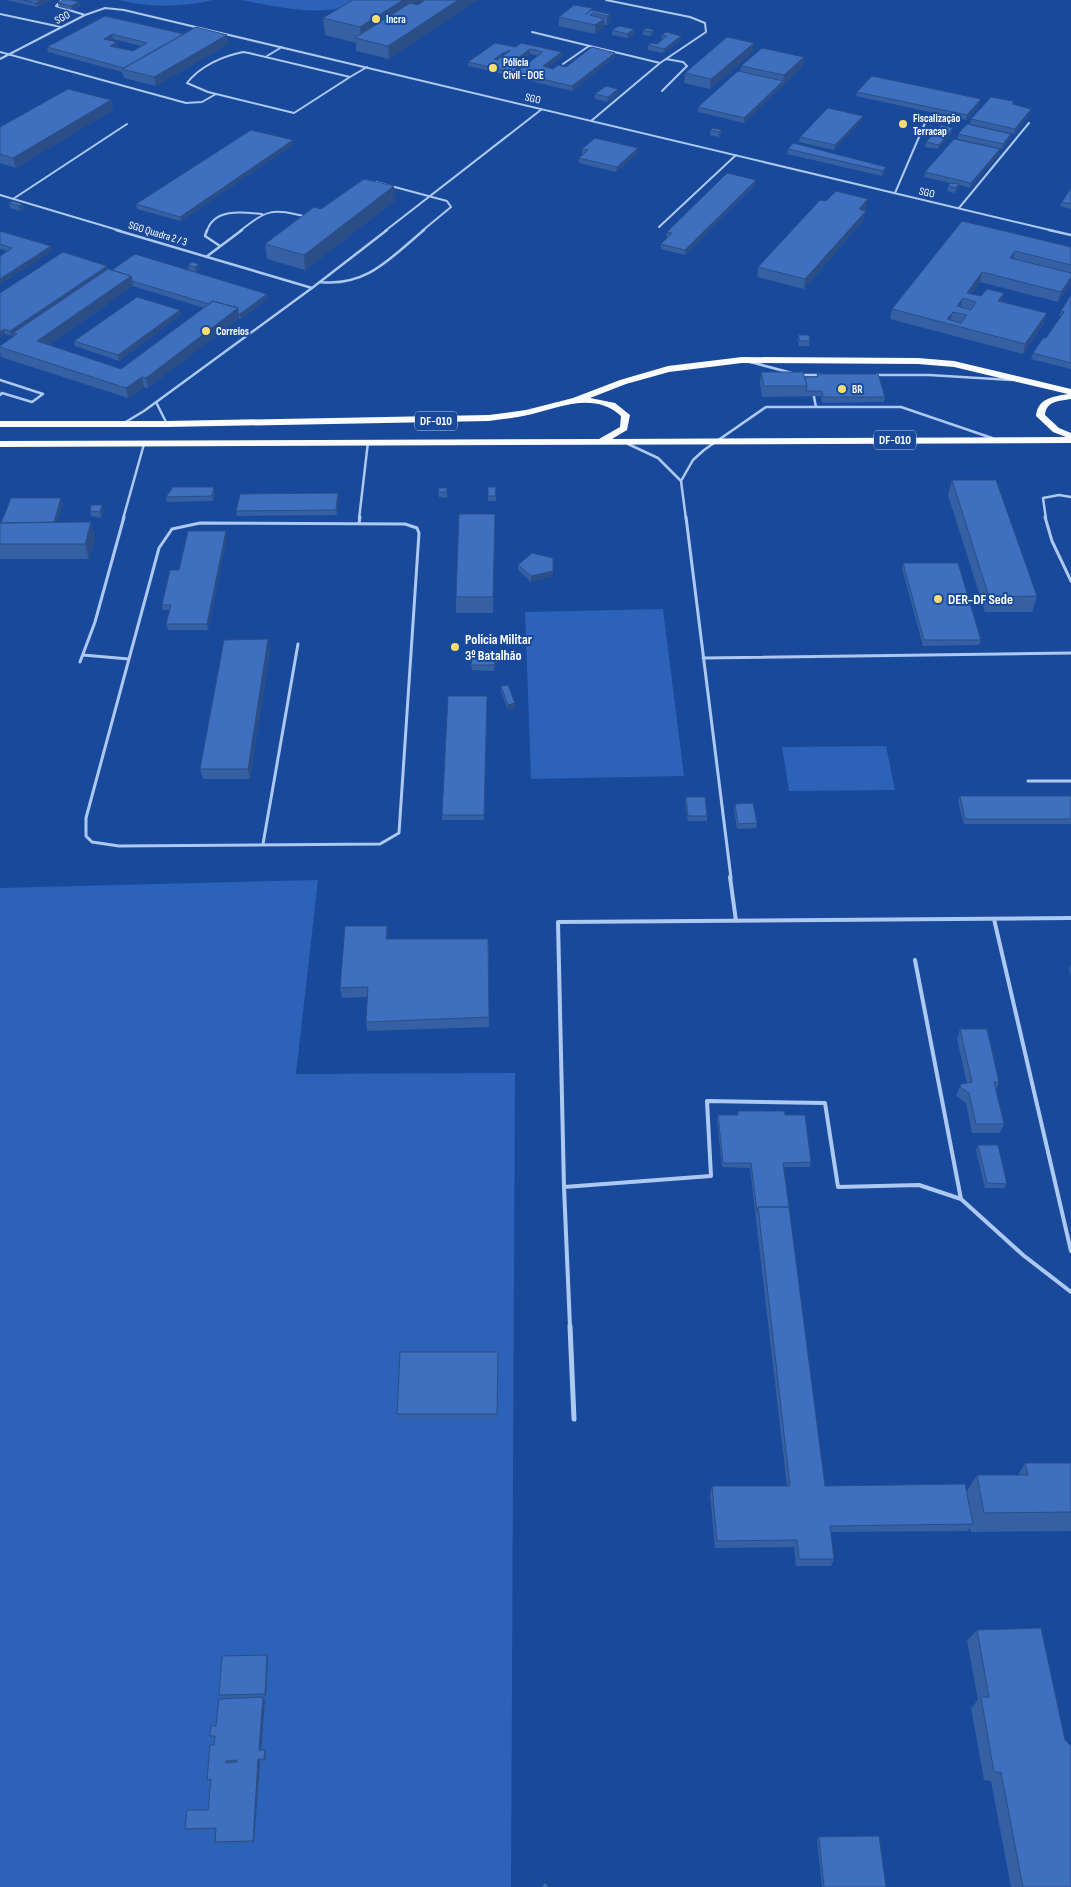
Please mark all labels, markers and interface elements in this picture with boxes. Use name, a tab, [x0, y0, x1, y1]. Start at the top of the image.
street label: SGO	[52, 8, 72, 27]
marker: Incra	[370, 13, 382, 25]
place label: Incra	[386, 13, 406, 26]
place label: Pólícia Civil - DOE	[503, 56, 544, 82]
marker: Pólícia Civil - DOE	[487, 62, 499, 74]
street label: SGO	[524, 90, 542, 107]
place label: Fiscalização Terracap	[913, 112, 961, 138]
marker: Fiscalização Terracap	[897, 118, 909, 130]
street label: SGO	[918, 184, 936, 201]
street label: SGO Quadra 2 / 3	[127, 218, 189, 249]
marker: Correios	[200, 325, 212, 337]
place label: Correios	[216, 325, 249, 338]
marker: BR	[836, 383, 848, 395]
place label: BR	[852, 383, 863, 396]
road number: DF-010	[415, 412, 457, 431]
road number: DF-010	[874, 430, 916, 450]
place label: DER-DF Sede	[948, 591, 1013, 608]
marker: DER-DF Sede	[932, 593, 944, 605]
place label: Polícia Militar 3º Batalhão	[465, 631, 533, 664]
marker: Polícia Militar 3º Batalhão	[449, 641, 461, 653]

